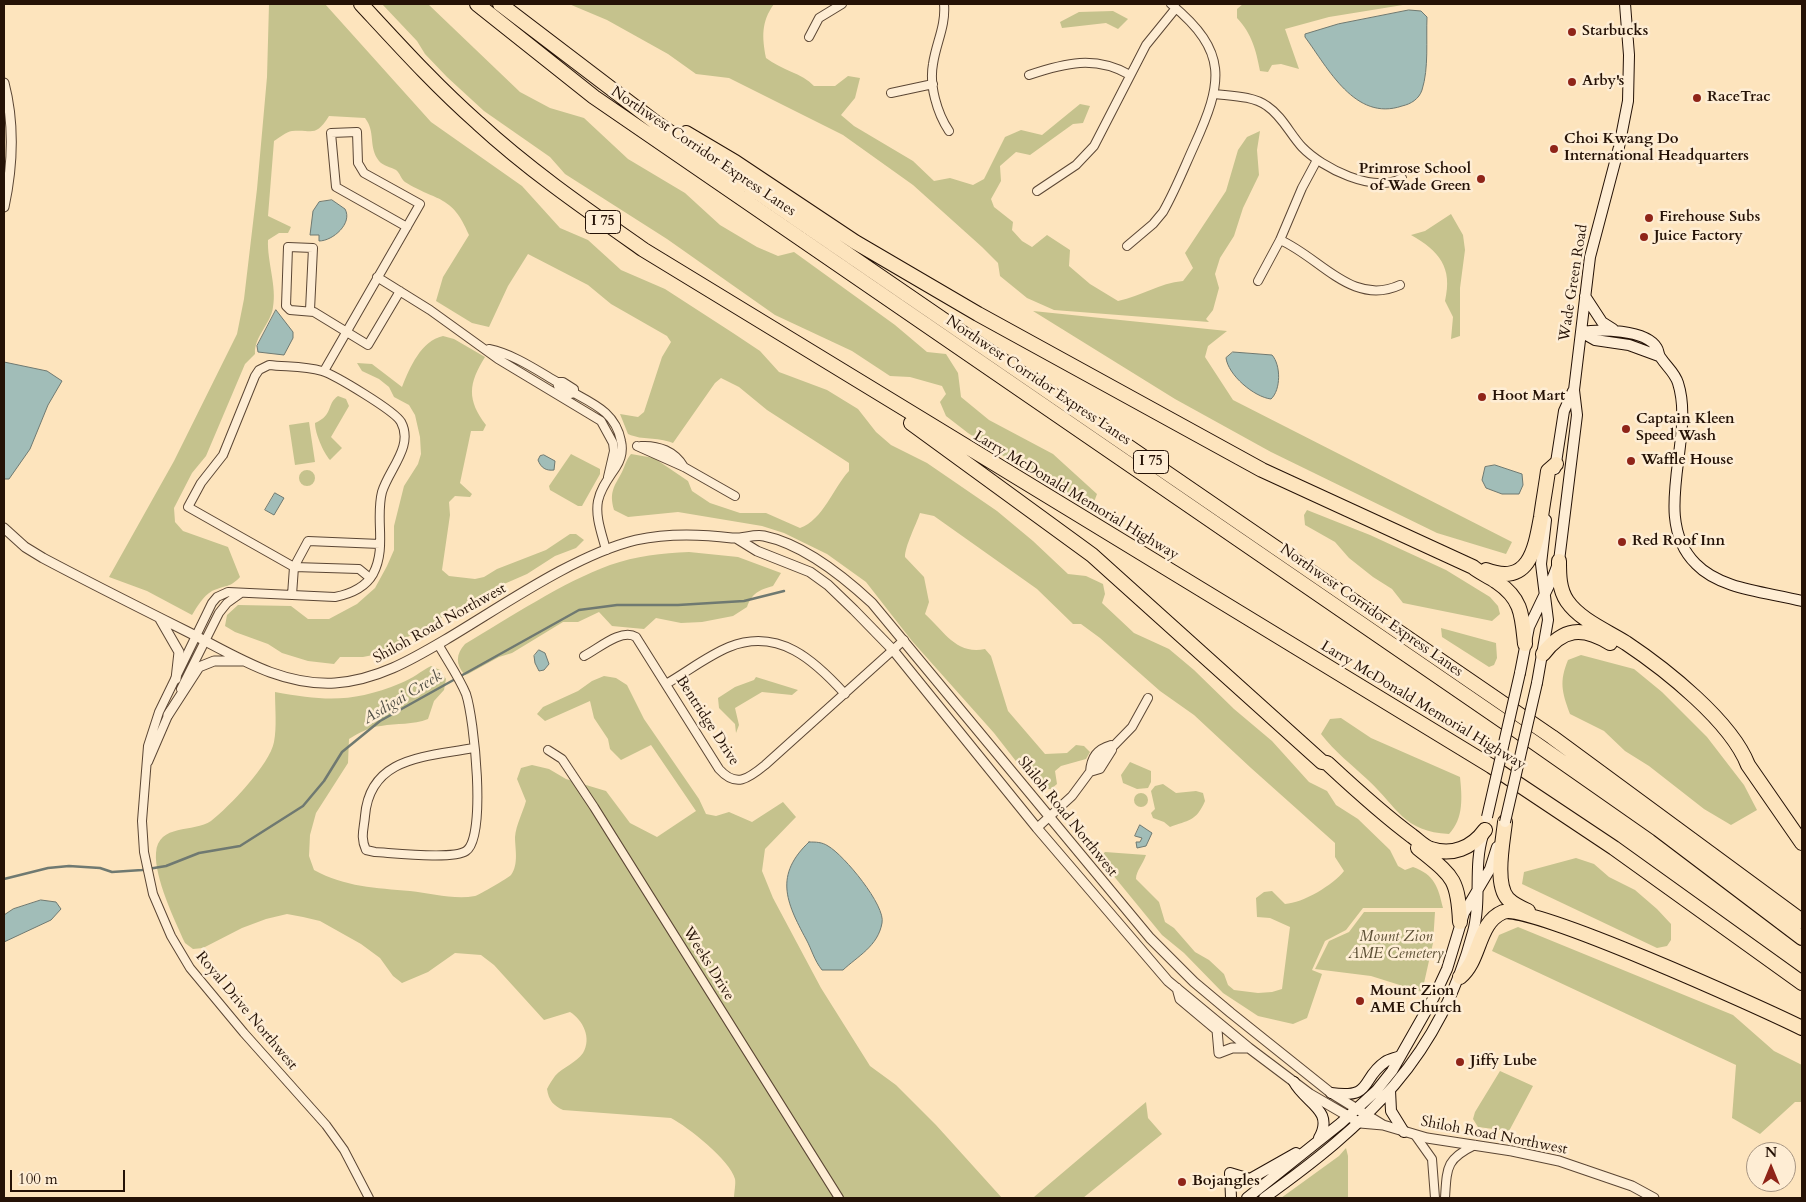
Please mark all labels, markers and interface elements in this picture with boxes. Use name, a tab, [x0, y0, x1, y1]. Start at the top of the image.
place label: Starbucks	[1582, 23, 1648, 41]
marker: Starbucks	[1566, 26, 1578, 38]
place label: Arby's	[1582, 73, 1624, 91]
marker: Arby's	[1566, 76, 1578, 88]
street label: Northwest Corridor Express Lanes	[607, 83, 799, 221]
place label: RaceTrac	[1707, 89, 1771, 107]
marker: RaceTrac	[1691, 92, 1703, 104]
place label: Choi Kwang Do International Headquarters	[1564, 131, 1749, 166]
marker: Choi Kwang Do International Headquarters	[1548, 143, 1560, 155]
place label: Primrose School of Wade Green	[1359, 161, 1471, 196]
marker: Primrose School of Wade Green	[1475, 173, 1487, 185]
place label: Firehouse Subs	[1659, 209, 1760, 227]
road number: I 75	[586, 210, 620, 233]
marker: Firehouse Subs	[1643, 212, 1655, 224]
street label: Wade Green Road	[1556, 223, 1592, 343]
place label: Juice Factory	[1654, 228, 1743, 246]
marker: Juice Factory	[1638, 231, 1650, 243]
street label: Northwest Corridor Express Lanes	[942, 312, 1134, 450]
place label: Hoot Mart	[1492, 388, 1565, 406]
marker: Hoot Mart	[1476, 391, 1488, 403]
place label: Captain Kleen Speed Wash	[1636, 411, 1735, 446]
marker: Captain Kleen Speed Wash	[1620, 423, 1632, 435]
street label: Larry McDonald Memorial Highway	[970, 427, 1182, 565]
road number: I 75	[1134, 451, 1168, 474]
place label: Waffle House	[1641, 452, 1734, 470]
marker: Waffle House	[1625, 455, 1637, 467]
place label: Red Roof Inn	[1632, 533, 1725, 551]
marker: Red Roof Inn	[1616, 536, 1628, 548]
street label: Northwest Corridor Express Lanes	[1276, 541, 1466, 681]
street label: Shiloh Road Northwest	[370, 580, 510, 668]
street label: Larry McDonald Memorial Highway	[1317, 637, 1529, 775]
water label: Asdigai Creek	[360, 667, 446, 729]
street label: Bentridge Drive	[671, 673, 743, 769]
street label: Shiloh Road Northwest	[1013, 753, 1121, 881]
street label: Weeks Drive	[678, 924, 738, 1004]
park label: Mount Zion AME Cemetery	[1348, 929, 1444, 964]
street label: Royal Drive Northwest	[191, 948, 301, 1074]
place label: Mount Zion AME Church	[1370, 983, 1462, 1018]
marker: Mount Zion AME Church	[1354, 995, 1366, 1007]
place label: Jiffy Lube	[1470, 1053, 1537, 1071]
marker: Jiffy Lube	[1454, 1056, 1466, 1068]
street label: Shiloh Road Northwest	[1419, 1113, 1569, 1159]
north arrow	[1746, 1142, 1796, 1192]
text: N	[1765, 1143, 1777, 1162]
scale bar	[12, 1160, 128, 1192]
text: 100 m	[18, 1169, 58, 1189]
place label: Bojangles	[1192, 1173, 1260, 1191]
marker: Bojangles	[1176, 1176, 1188, 1188]

